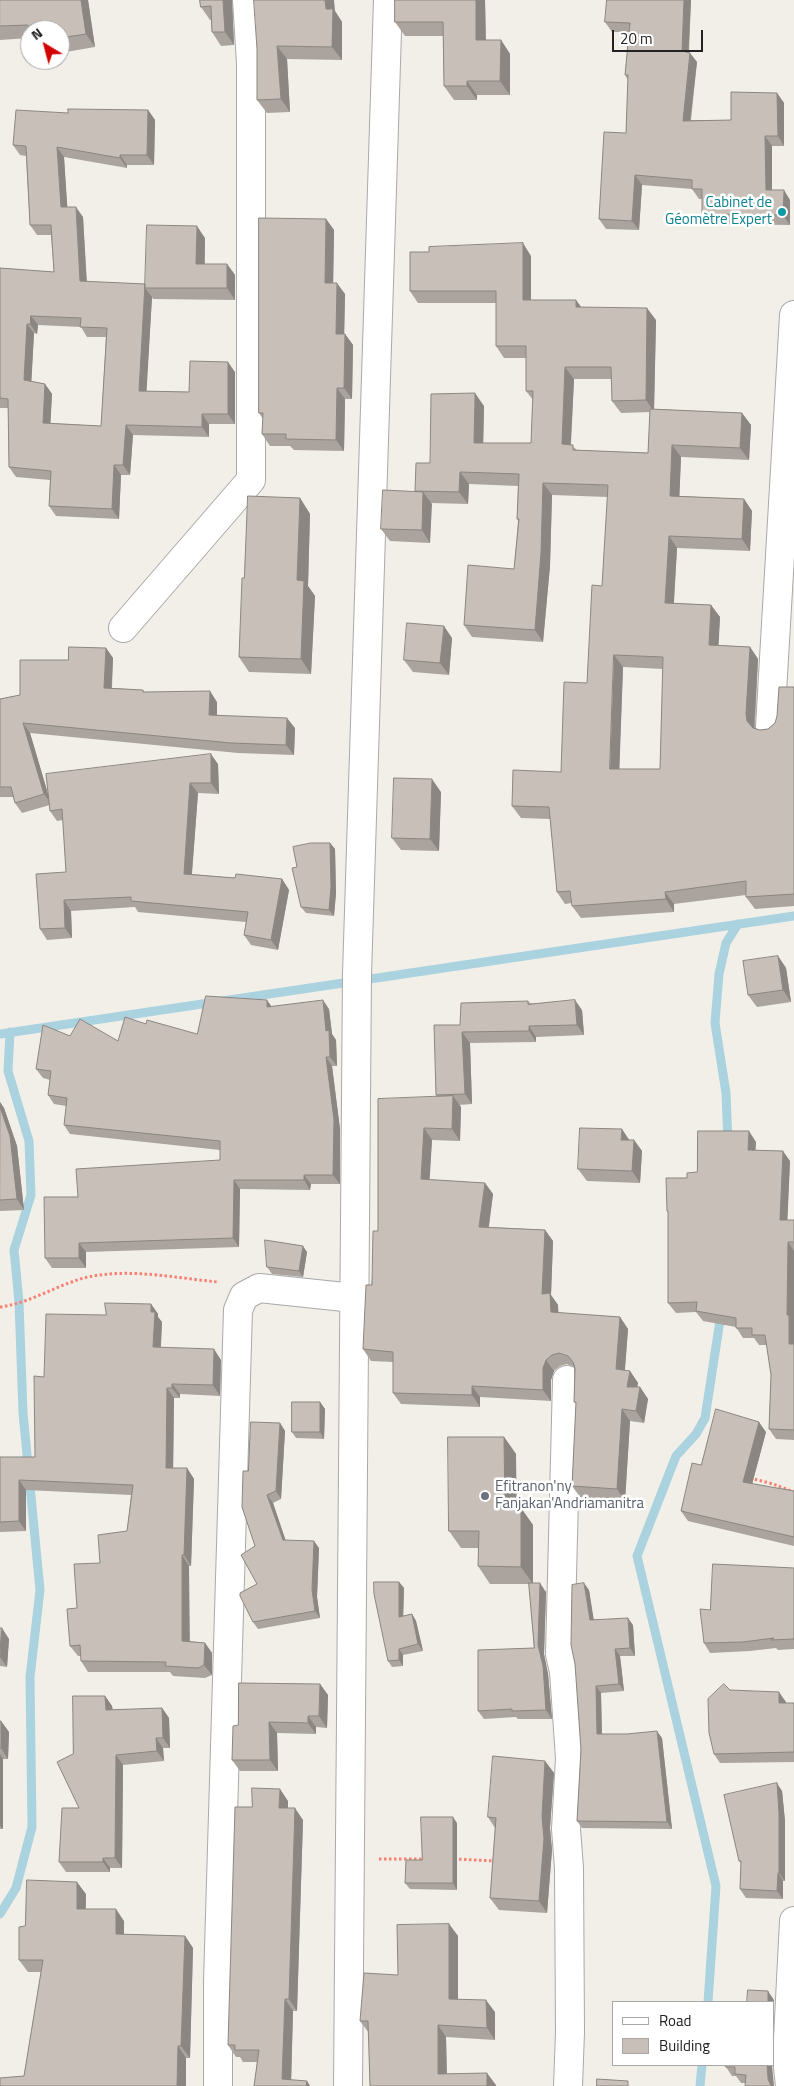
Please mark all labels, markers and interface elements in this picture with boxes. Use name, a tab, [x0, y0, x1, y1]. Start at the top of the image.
north arrow	[20, 20, 70, 70]
scale bar	[614, 20, 705, 52]
text: N	[26, 22, 46, 45]
text: 20 m	[620, 27, 653, 50]
place label: Cabinet de Géomètre Expert	[665, 194, 772, 229]
marker: Cabinet de Géomètre Expert	[776, 206, 788, 218]
place label: Efitranon'ny Fanjakan'Andriamanitra	[495, 1478, 644, 1513]
marker: Efitranon'ny Fanjakan'Andriamanitra	[479, 1490, 491, 1502]
legend	[612, 2001, 774, 2066]
text: Road	[659, 2009, 691, 2032]
text: Building	[659, 2034, 710, 2057]

